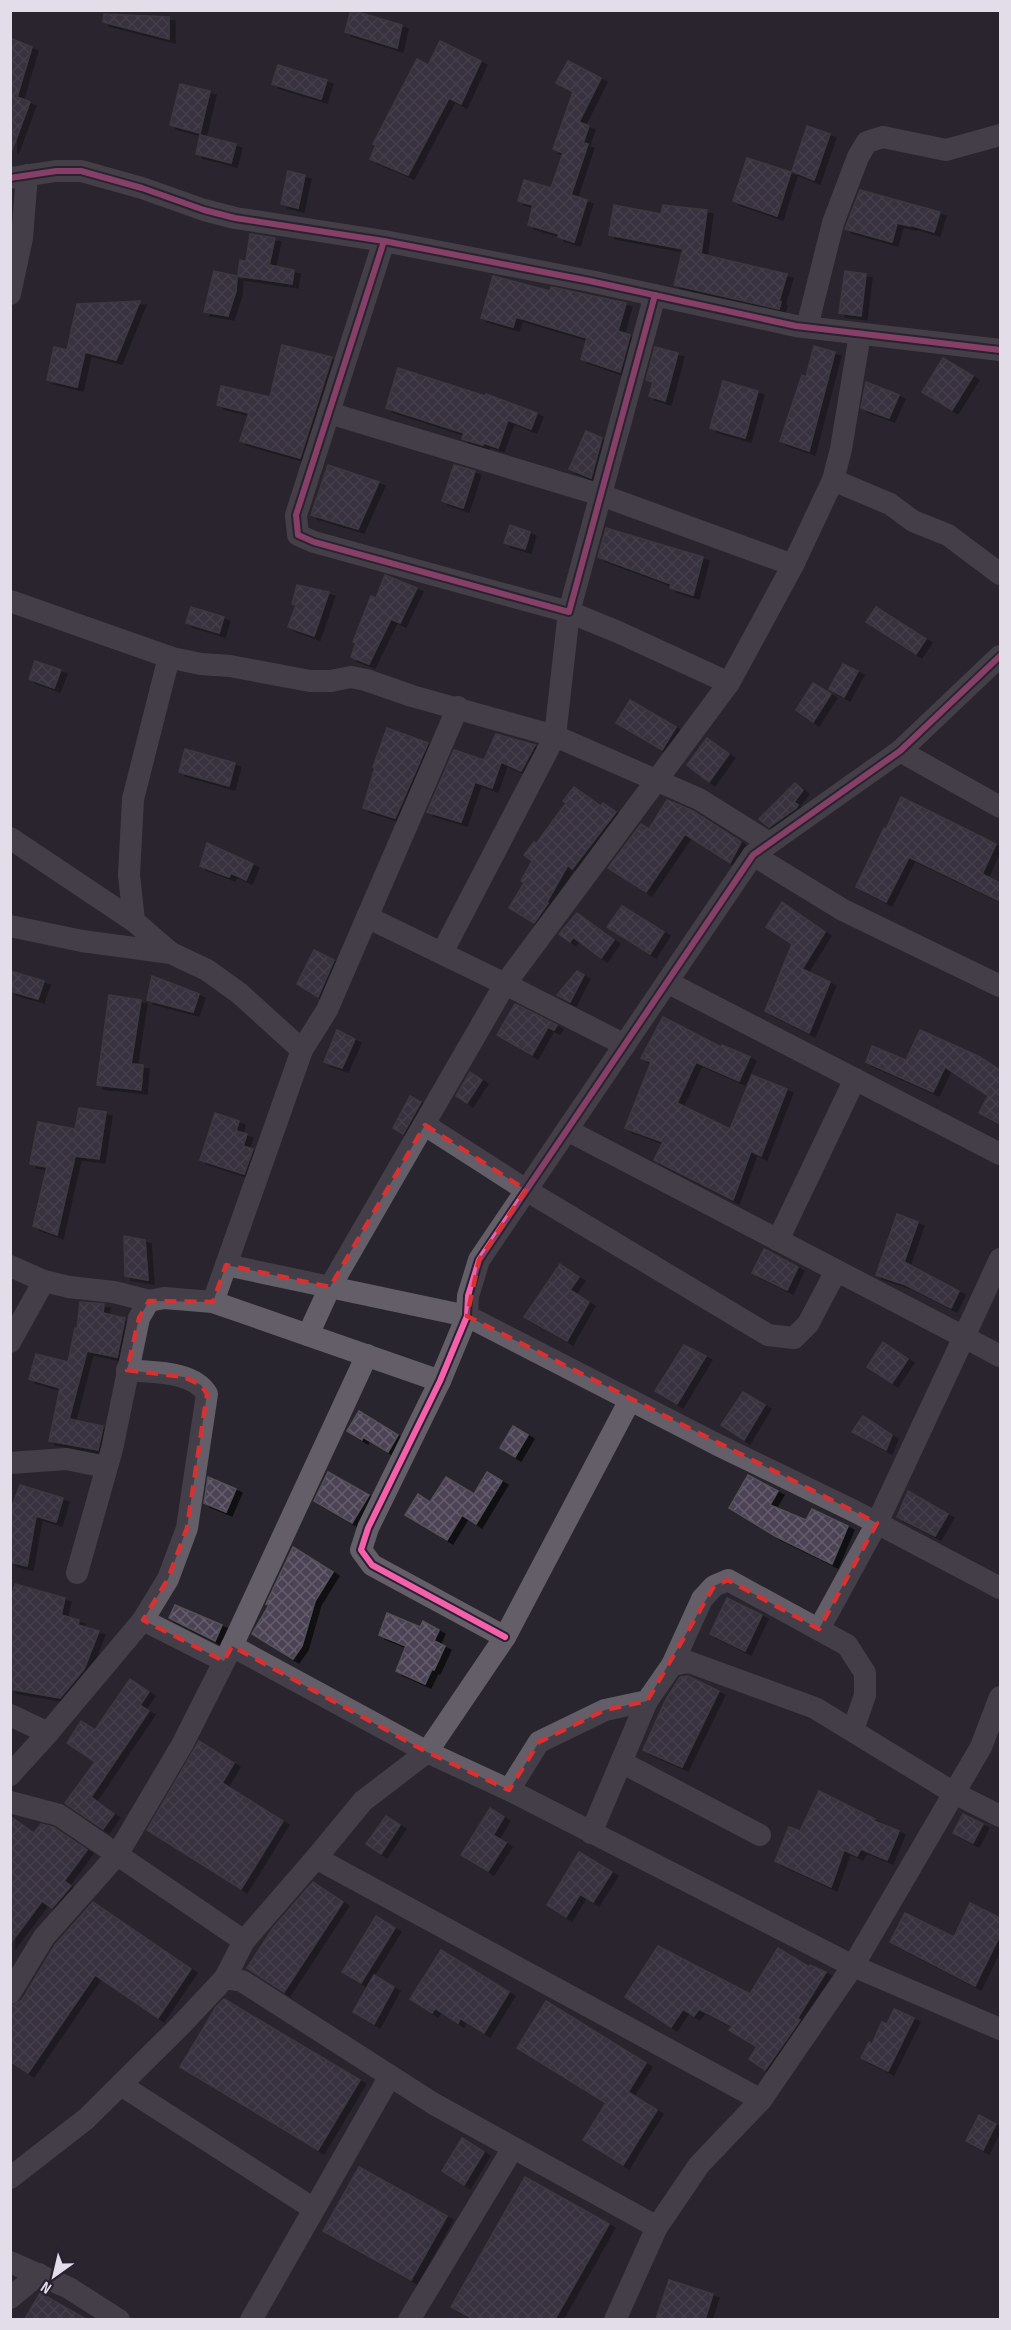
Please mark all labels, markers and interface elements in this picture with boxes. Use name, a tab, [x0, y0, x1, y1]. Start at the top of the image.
north arrow	[24, 2246, 84, 2306]
text: N	[38, 2277, 55, 2297]

